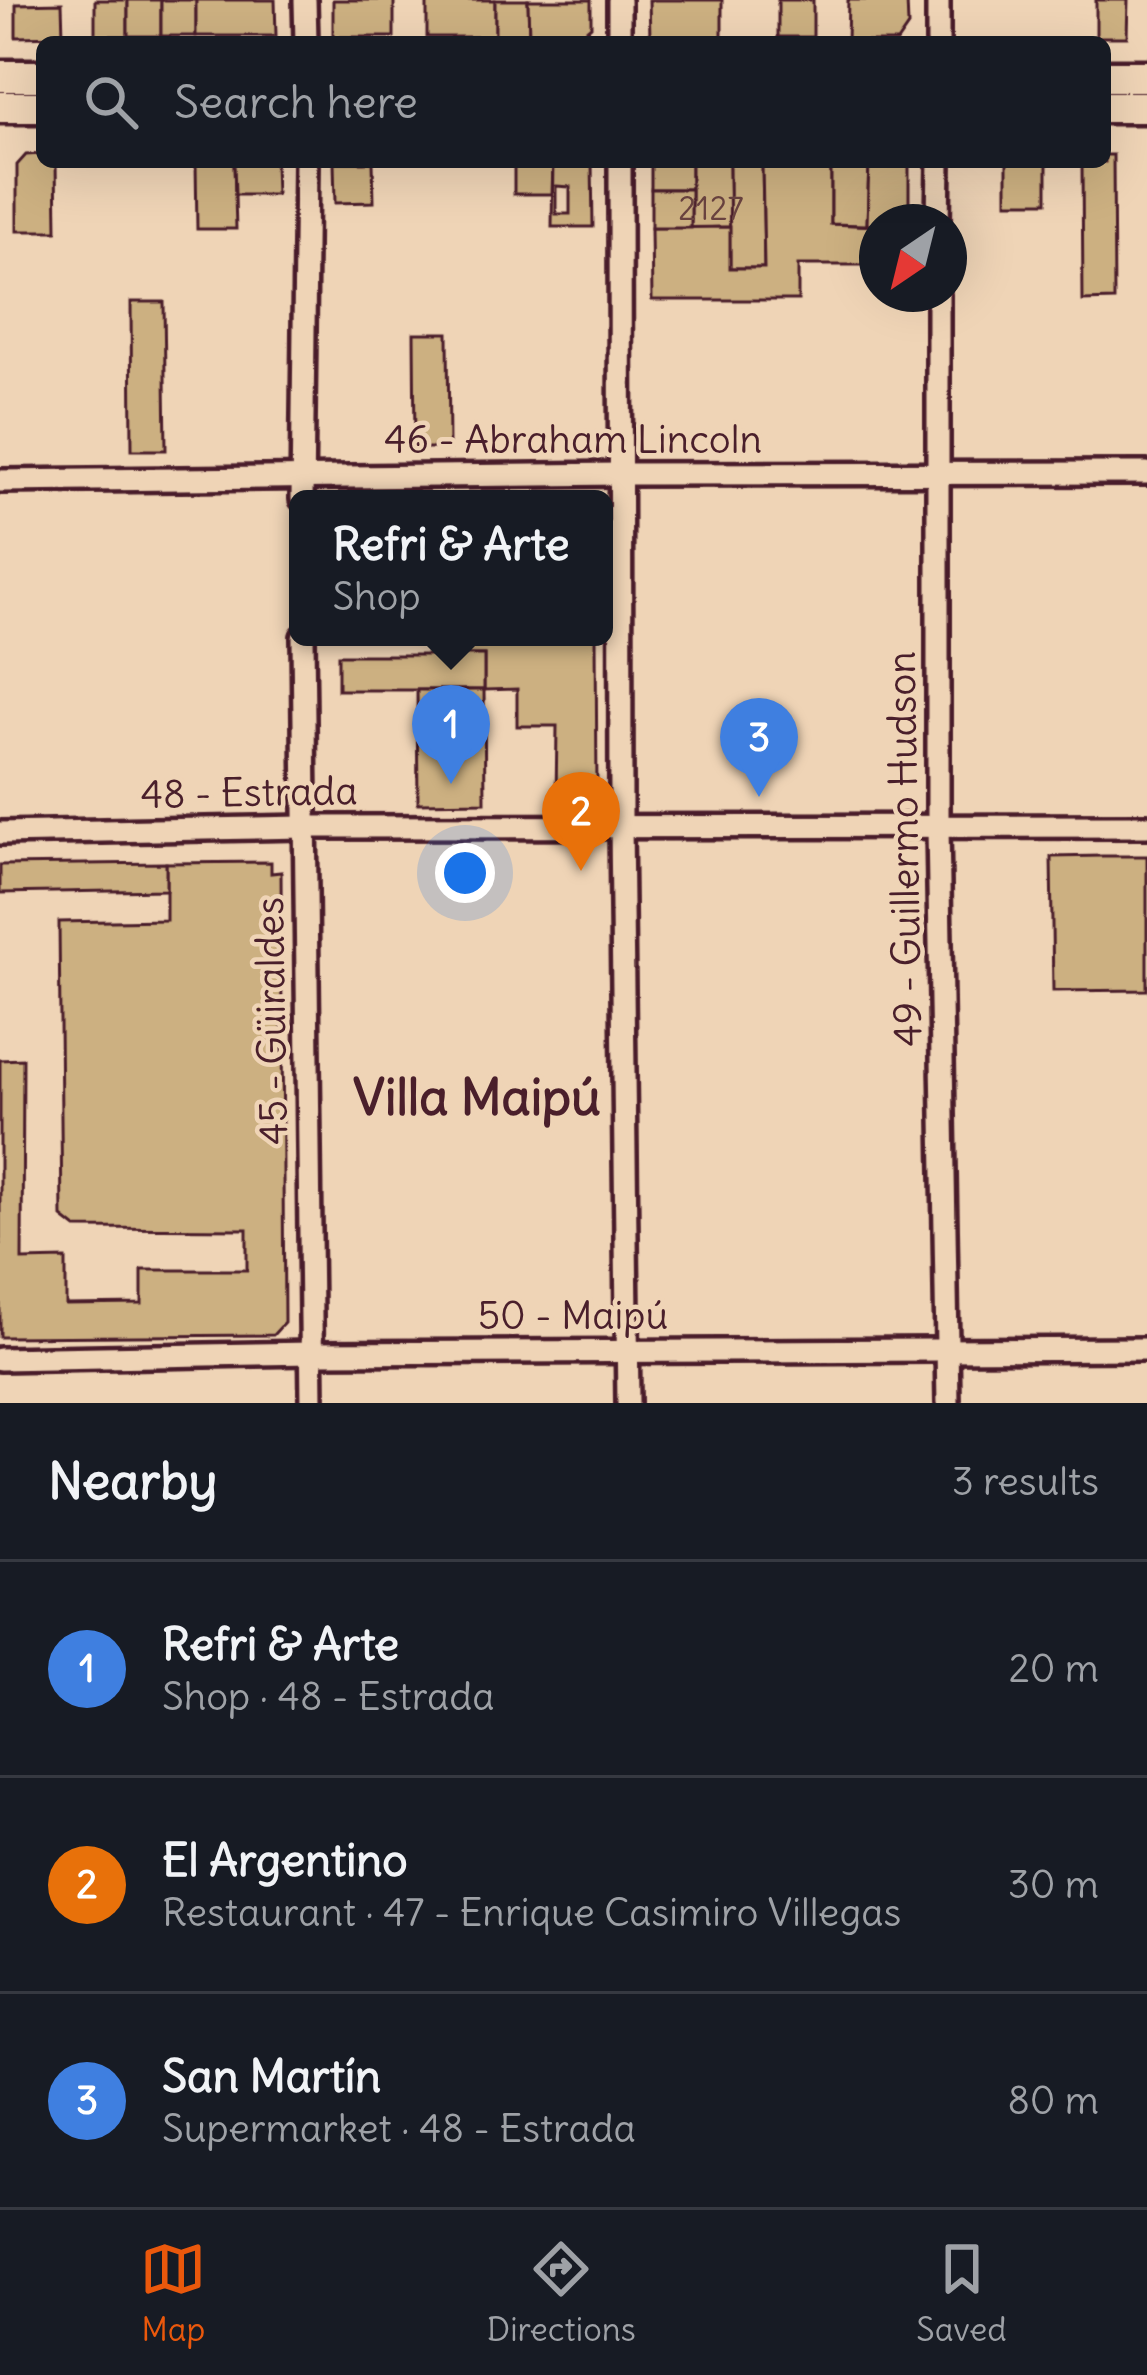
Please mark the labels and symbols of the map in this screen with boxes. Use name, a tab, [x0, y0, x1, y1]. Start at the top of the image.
house number: 2127	[678, 187, 744, 229]
north arrow	[859, 204, 967, 312]
street label: 46 - Abraham Lincoln	[384, 415, 762, 464]
street label: 49 - Guillermo Hudson	[877, 651, 932, 1047]
pin: 1	[412, 685, 490, 784]
pin: 3	[720, 698, 798, 797]
street label: 48 - Estrada	[140, 766, 358, 819]
pin: 2	[542, 772, 620, 871]
your location	[435, 843, 495, 903]
street label: 45 - Güiraldes	[245, 897, 298, 1145]
district label: Villa Maipú	[353, 1065, 601, 1129]
street label: 50 - Maipú	[478, 1291, 668, 1340]

